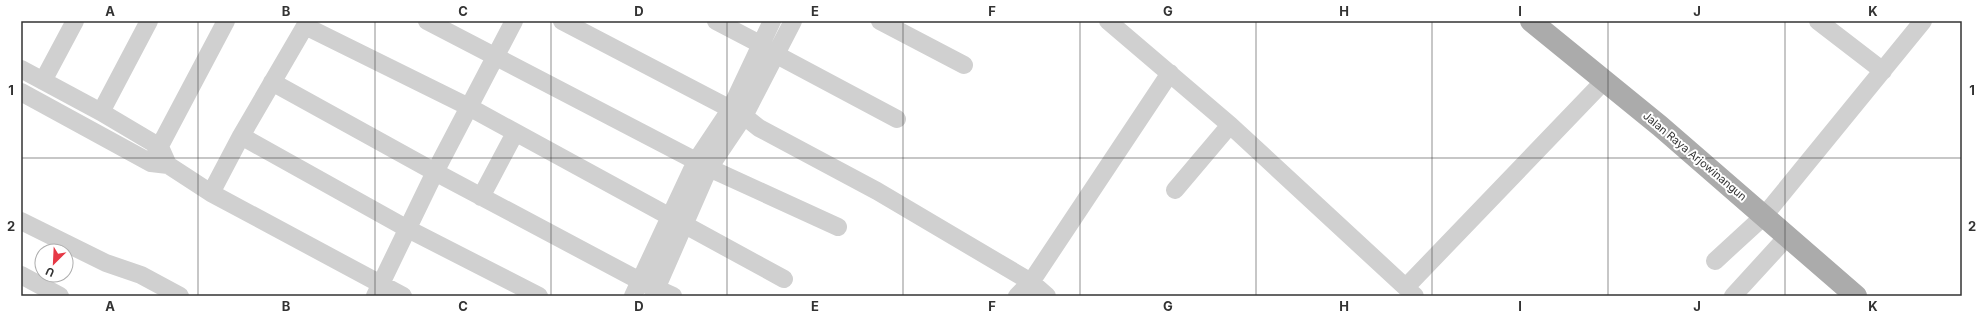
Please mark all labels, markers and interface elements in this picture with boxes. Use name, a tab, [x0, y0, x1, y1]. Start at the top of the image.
text: A	[105, 3, 115, 19]
text: B	[282, 3, 291, 19]
text: C	[458, 3, 468, 19]
text: D	[634, 3, 644, 19]
text: E	[811, 3, 819, 19]
text: F	[988, 3, 996, 19]
text: G	[1163, 3, 1173, 19]
text: H	[1339, 3, 1349, 19]
text: I	[1518, 3, 1522, 19]
text: J	[1693, 3, 1701, 19]
text: K	[1868, 3, 1878, 19]
text: 1	[8, 82, 14, 98]
text: 1	[1969, 82, 1975, 98]
street label: Jalan Raya Arjowinangun	[1640, 109, 1750, 203]
text: 2	[7, 218, 15, 234]
text: 2	[1968, 218, 1976, 234]
north arrow	[34, 243, 74, 283]
text: U	[43, 264, 56, 280]
text: A	[105, 298, 115, 314]
text: B	[282, 298, 291, 314]
text: C	[458, 298, 468, 314]
text: D	[634, 298, 644, 314]
text: E	[811, 298, 819, 314]
text: F	[988, 298, 996, 314]
text: G	[1163, 298, 1173, 314]
text: H	[1339, 298, 1349, 314]
text: I	[1518, 298, 1522, 314]
text: J	[1693, 298, 1701, 314]
text: K	[1868, 298, 1878, 314]

